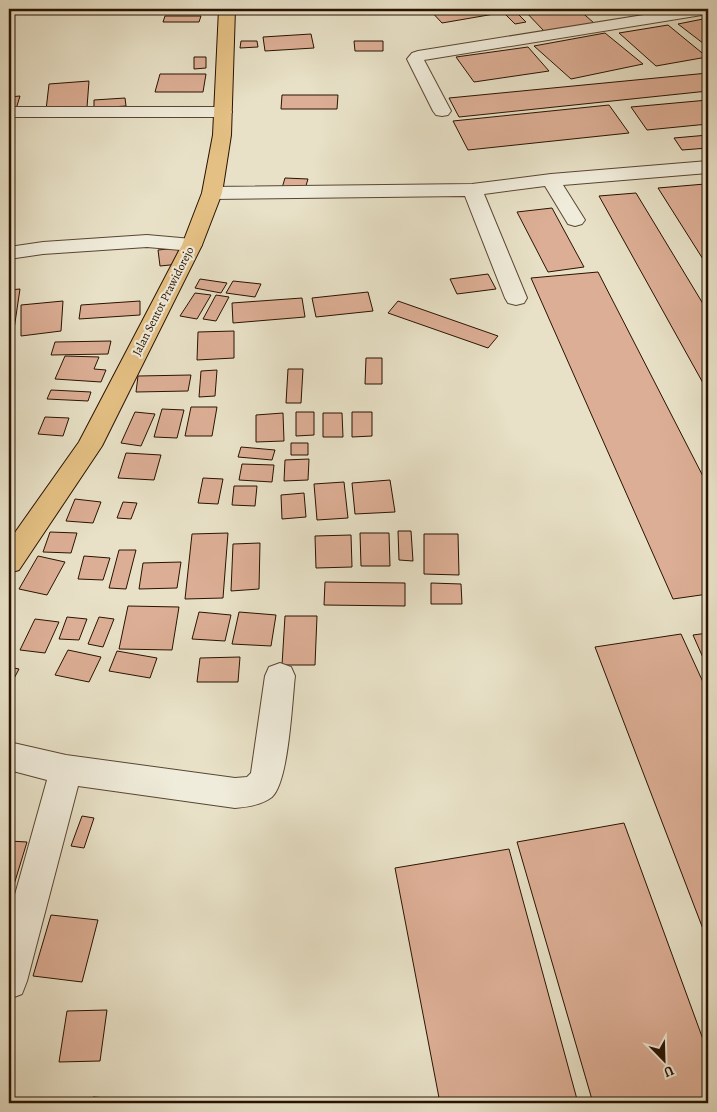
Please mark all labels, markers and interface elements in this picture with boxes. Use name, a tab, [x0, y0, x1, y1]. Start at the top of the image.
street label: Jalan Sentot Prawidorejo	[129, 244, 197, 358]
north arrow	[640, 1034, 690, 1084]
text: U	[661, 1061, 677, 1082]

